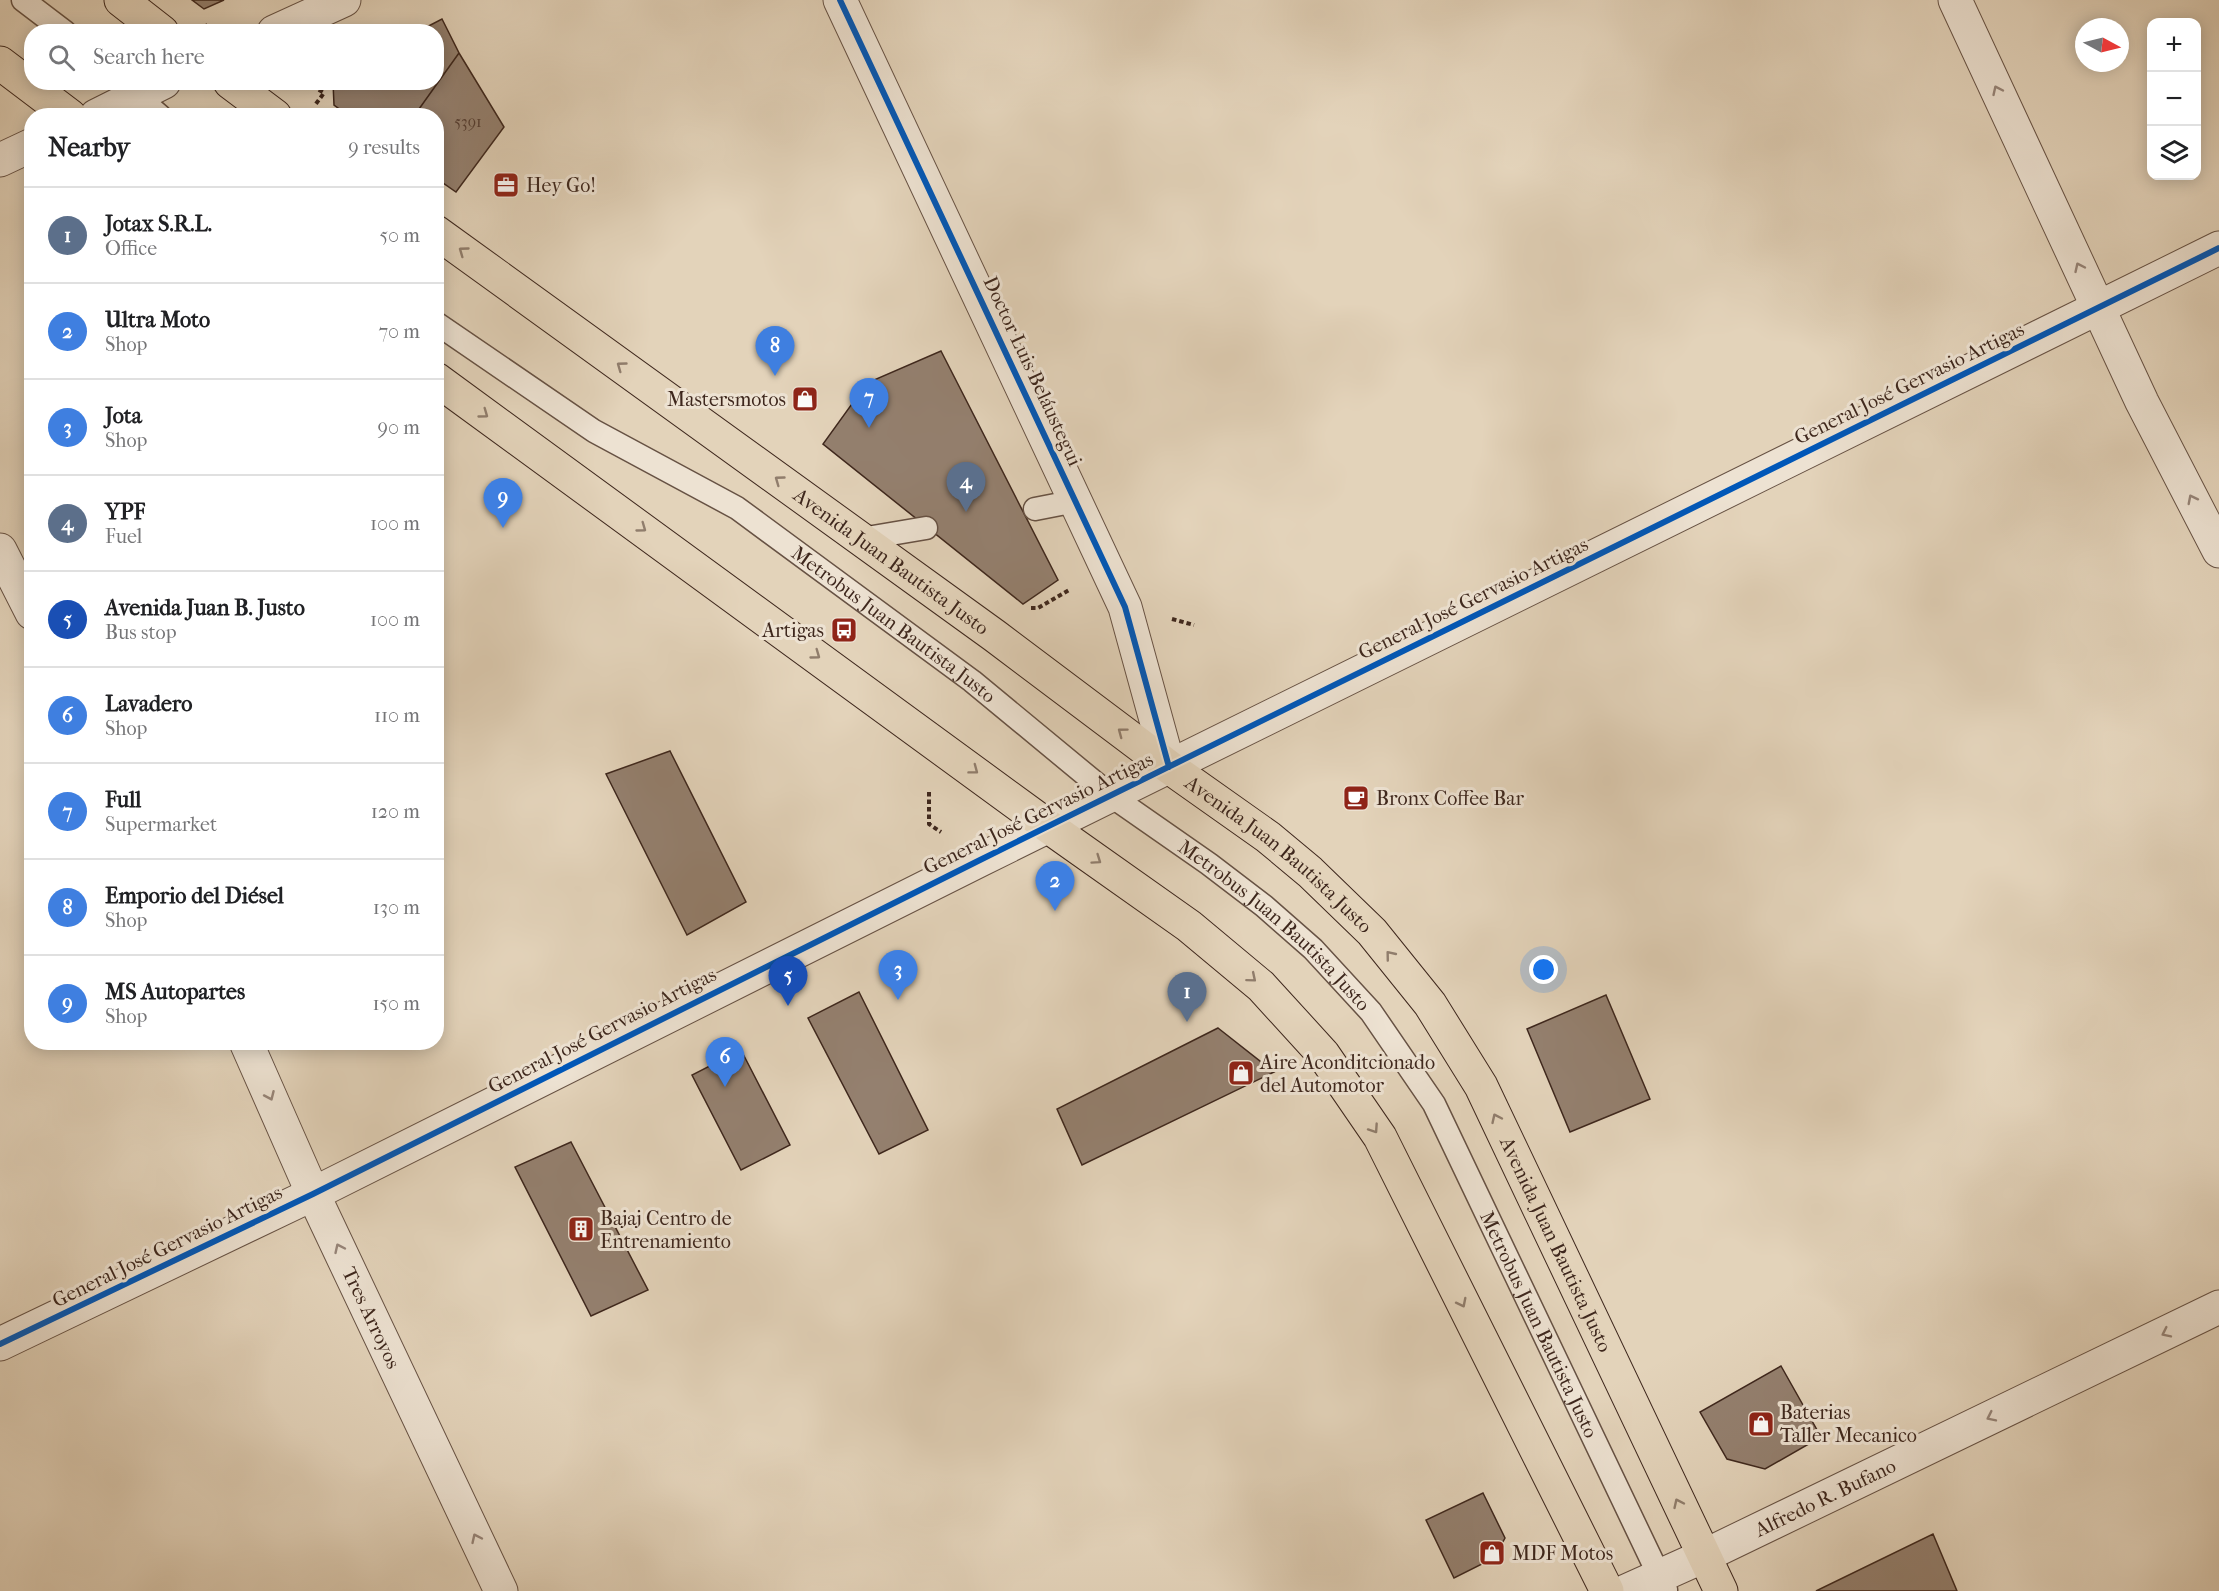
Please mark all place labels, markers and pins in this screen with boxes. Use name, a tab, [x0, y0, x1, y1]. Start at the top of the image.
office icon: Hey Go!	[491, 170, 521, 200]
place label: Hey Go!	[526, 174, 596, 197]
pin: 8	[756, 326, 794, 376]
pin: 7	[850, 378, 888, 428]
shop icon: Mastersmotos	[790, 384, 820, 414]
place label: Mastersmotos	[667, 388, 786, 411]
pin: 4	[946, 462, 986, 512]
pin: 9	[484, 478, 522, 528]
bus stop icon: Artigas	[829, 615, 859, 645]
place label: Artigas	[761, 619, 824, 642]
cafe icon: Bronx Coffee Bar	[1341, 783, 1371, 813]
place label: Bronx Coffee Bar	[1376, 787, 1524, 810]
pin: 2	[1036, 862, 1074, 911]
pin: 3	[878, 950, 918, 1000]
pin: 5	[768, 956, 808, 1006]
pin: 1	[1168, 972, 1206, 1022]
pin: 6	[706, 1038, 744, 1087]
place label: Aire Aconditcionado del Automotor	[1259, 1051, 1435, 1097]
shop icon: Aire Aconditcionado del Automotor	[1226, 1058, 1256, 1088]
place label: Bajaj Centro de Entrenamiento	[600, 1207, 732, 1253]
building icon: Bajaj Centro de Entrenamiento	[566, 1214, 596, 1244]
place label: Baterias Taller Mecanico	[1780, 1401, 1917, 1447]
shop icon: Baterias Taller Mecanico	[1746, 1409, 1776, 1439]
shop icon: MDF Motos	[1477, 1538, 1507, 1568]
place label: MDF Motos	[1512, 1542, 1613, 1565]

